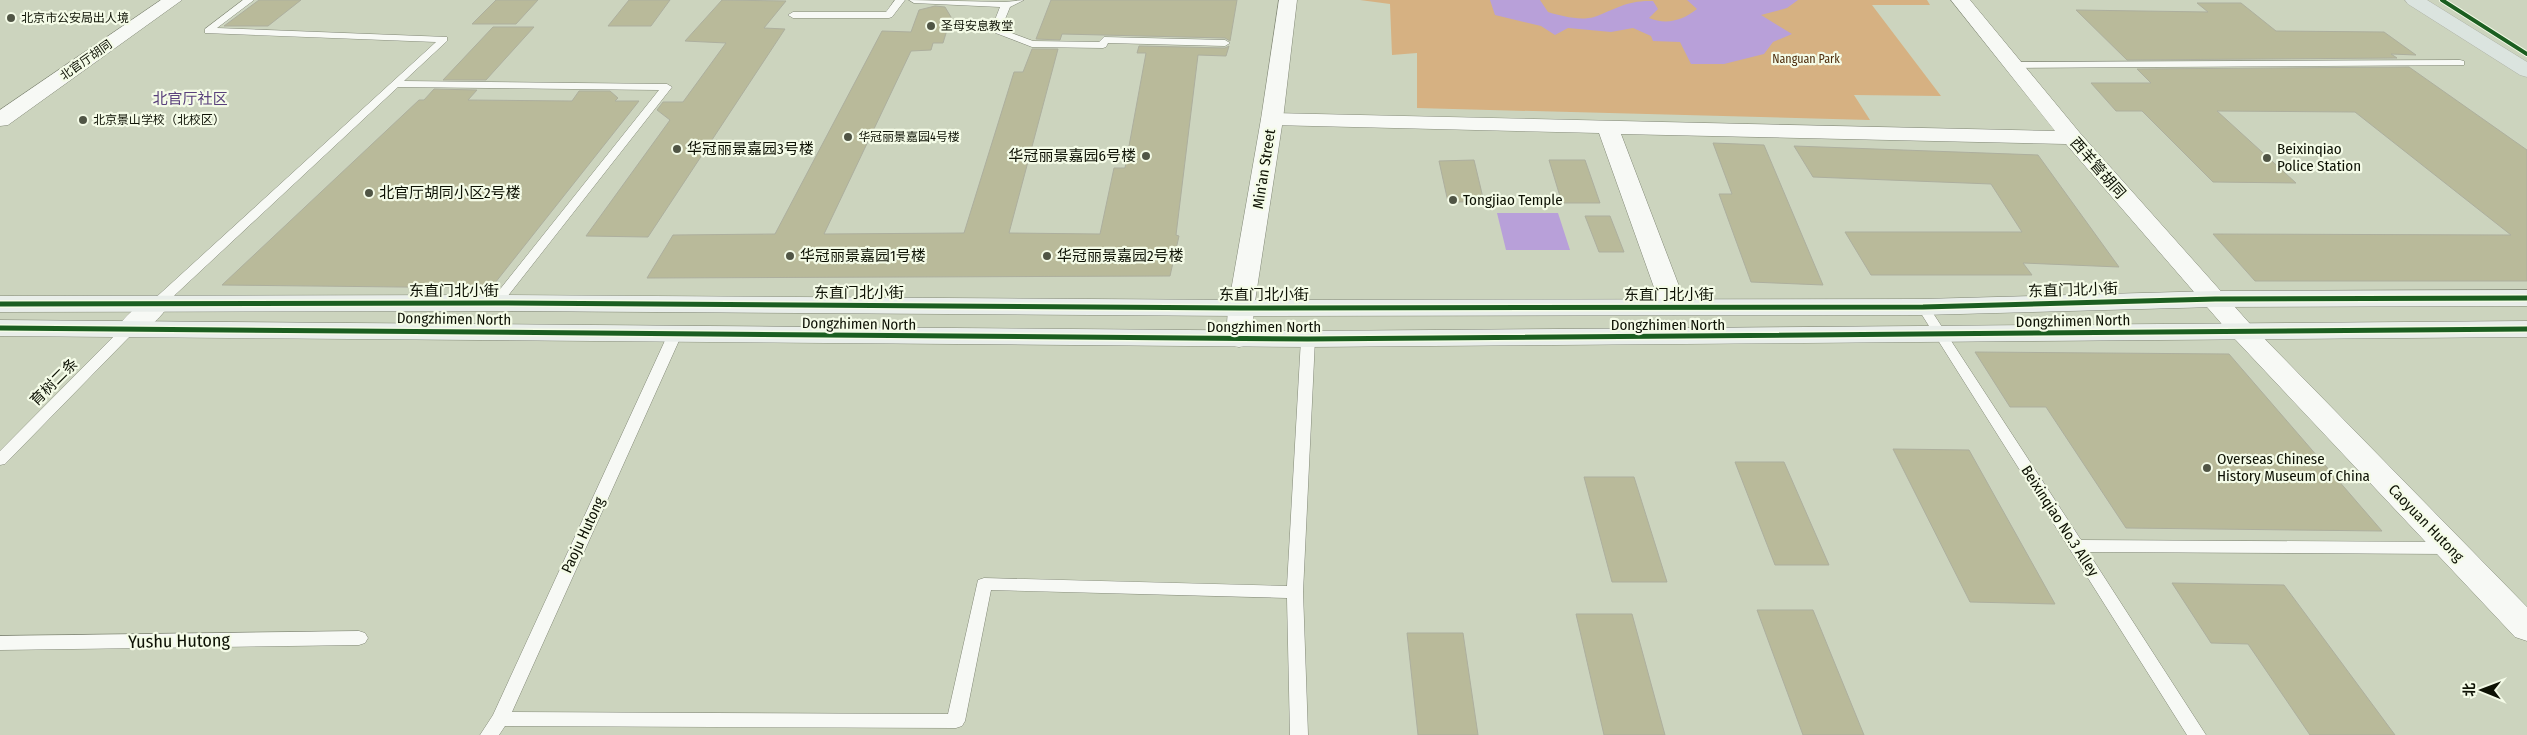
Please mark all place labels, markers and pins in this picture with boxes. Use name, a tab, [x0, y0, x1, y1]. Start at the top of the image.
place label: 北京市公安局出人境	[21, 11, 129, 25]
marker: 北京市公安局出人境	[5, 12, 17, 24]
place label: 圣母安息教堂	[941, 19, 1013, 33]
marker: 圣母安息教堂	[925, 20, 937, 32]
place label: 北京景山学校（北校区）	[93, 113, 225, 127]
marker: 北京景山学校（北校区）	[77, 114, 89, 126]
place label: 华冠丽景嘉园4号楼	[858, 130, 960, 144]
marker: 华冠丽景嘉园4号楼	[842, 131, 854, 143]
place label: 华冠丽景嘉园3号楼	[687, 140, 814, 158]
place label: Beixinqiao Police Station	[2277, 140, 2361, 175]
marker: 华冠丽景嘉园3号楼	[671, 143, 683, 155]
place label: 华冠丽景嘉园6号楼	[1009, 147, 1136, 165]
marker: 华冠丽景嘉园6号楼	[1140, 150, 1152, 162]
marker: Beixinqiao Police Station	[2261, 152, 2273, 164]
place label: 北官厅胡同小区2号楼	[379, 184, 521, 202]
marker: 北官厅胡同小区2号楼	[363, 187, 375, 199]
place label: Tongjiao Temple	[1463, 191, 1563, 209]
marker: Tongjiao Temple	[1447, 194, 1459, 206]
place label: 华冠丽景嘉园1号楼	[800, 247, 926, 265]
place label: 华冠丽景嘉园2号楼	[1057, 247, 1184, 265]
marker: 华冠丽景嘉园1号楼	[784, 250, 796, 262]
marker: 华冠丽景嘉园2号楼	[1041, 250, 1053, 262]
place label: Overseas Chinese History Museum of China	[2217, 450, 2370, 485]
marker: Overseas Chinese History Museum of China	[2201, 462, 2213, 474]

